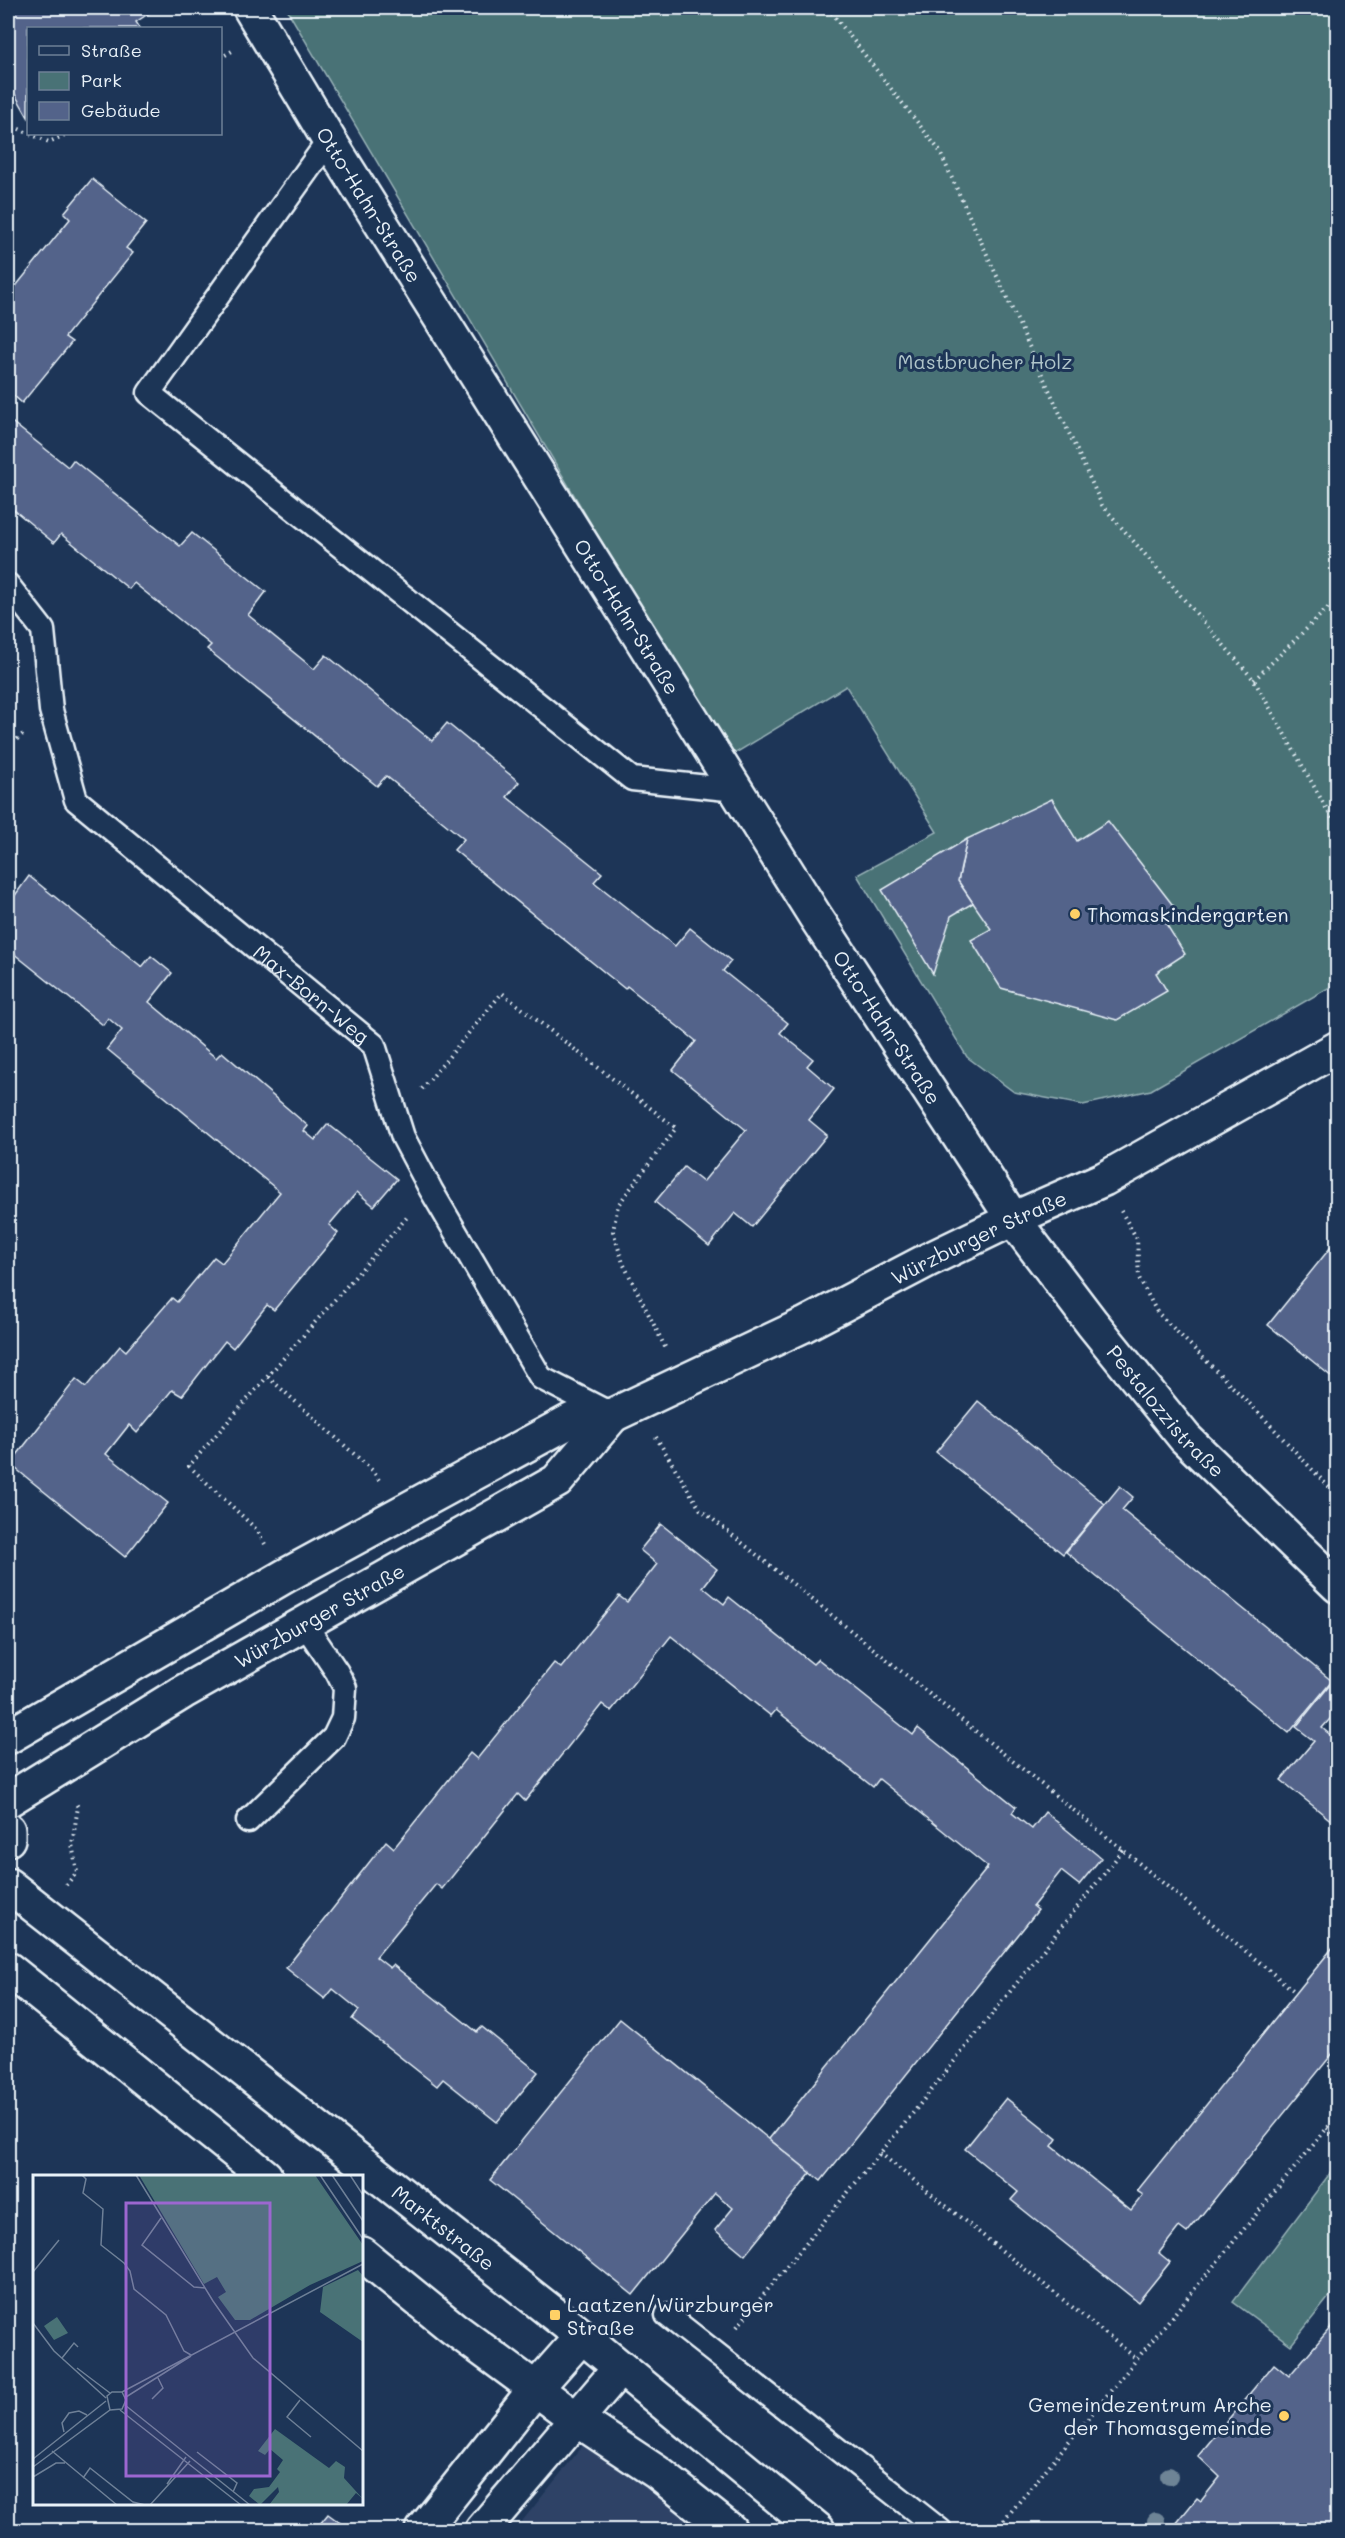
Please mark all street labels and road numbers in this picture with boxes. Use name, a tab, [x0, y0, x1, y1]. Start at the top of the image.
street label: Otto-Hahn-Straße	[311, 122, 428, 287]
street label: Otto-Hahn-Straße	[569, 534, 686, 699]
street label: Max-Born-Weg	[248, 939, 375, 1049]
street label: Otto-Hahn-Straße	[828, 945, 947, 1109]
street label: Würzburger Straße	[886, 1184, 1070, 1290]
street label: Pestalozzistraße	[1102, 1339, 1230, 1483]
street label: Würzburger Straße	[229, 1557, 409, 1674]
street label: Marktstraße	[387, 2179, 500, 2276]

